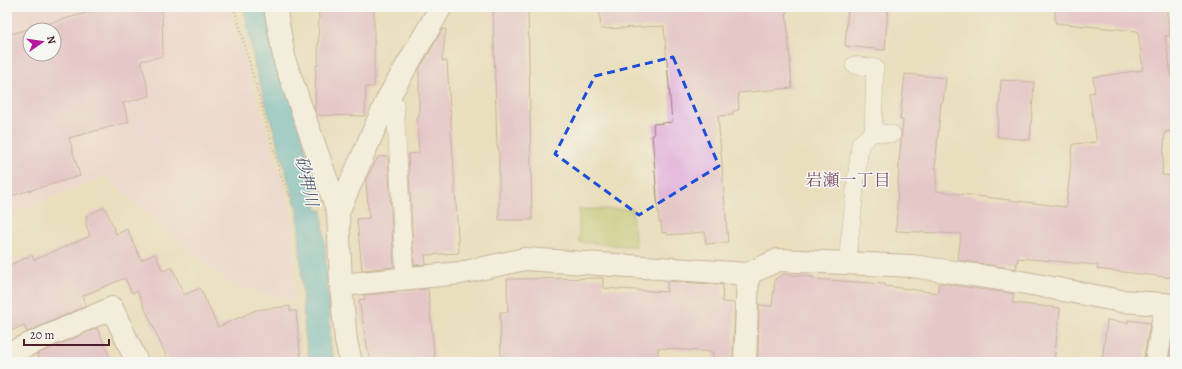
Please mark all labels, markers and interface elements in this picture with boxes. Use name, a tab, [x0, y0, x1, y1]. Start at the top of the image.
north arrow	[22, 22, 62, 62]
text: N	[43, 34, 59, 45]
water label: 砂押川	[290, 154, 324, 210]
district label: 岩瀬一丁目	[806, 169, 891, 192]
scale bar	[24, 321, 109, 347]
text: 20 m	[30, 327, 54, 343]

